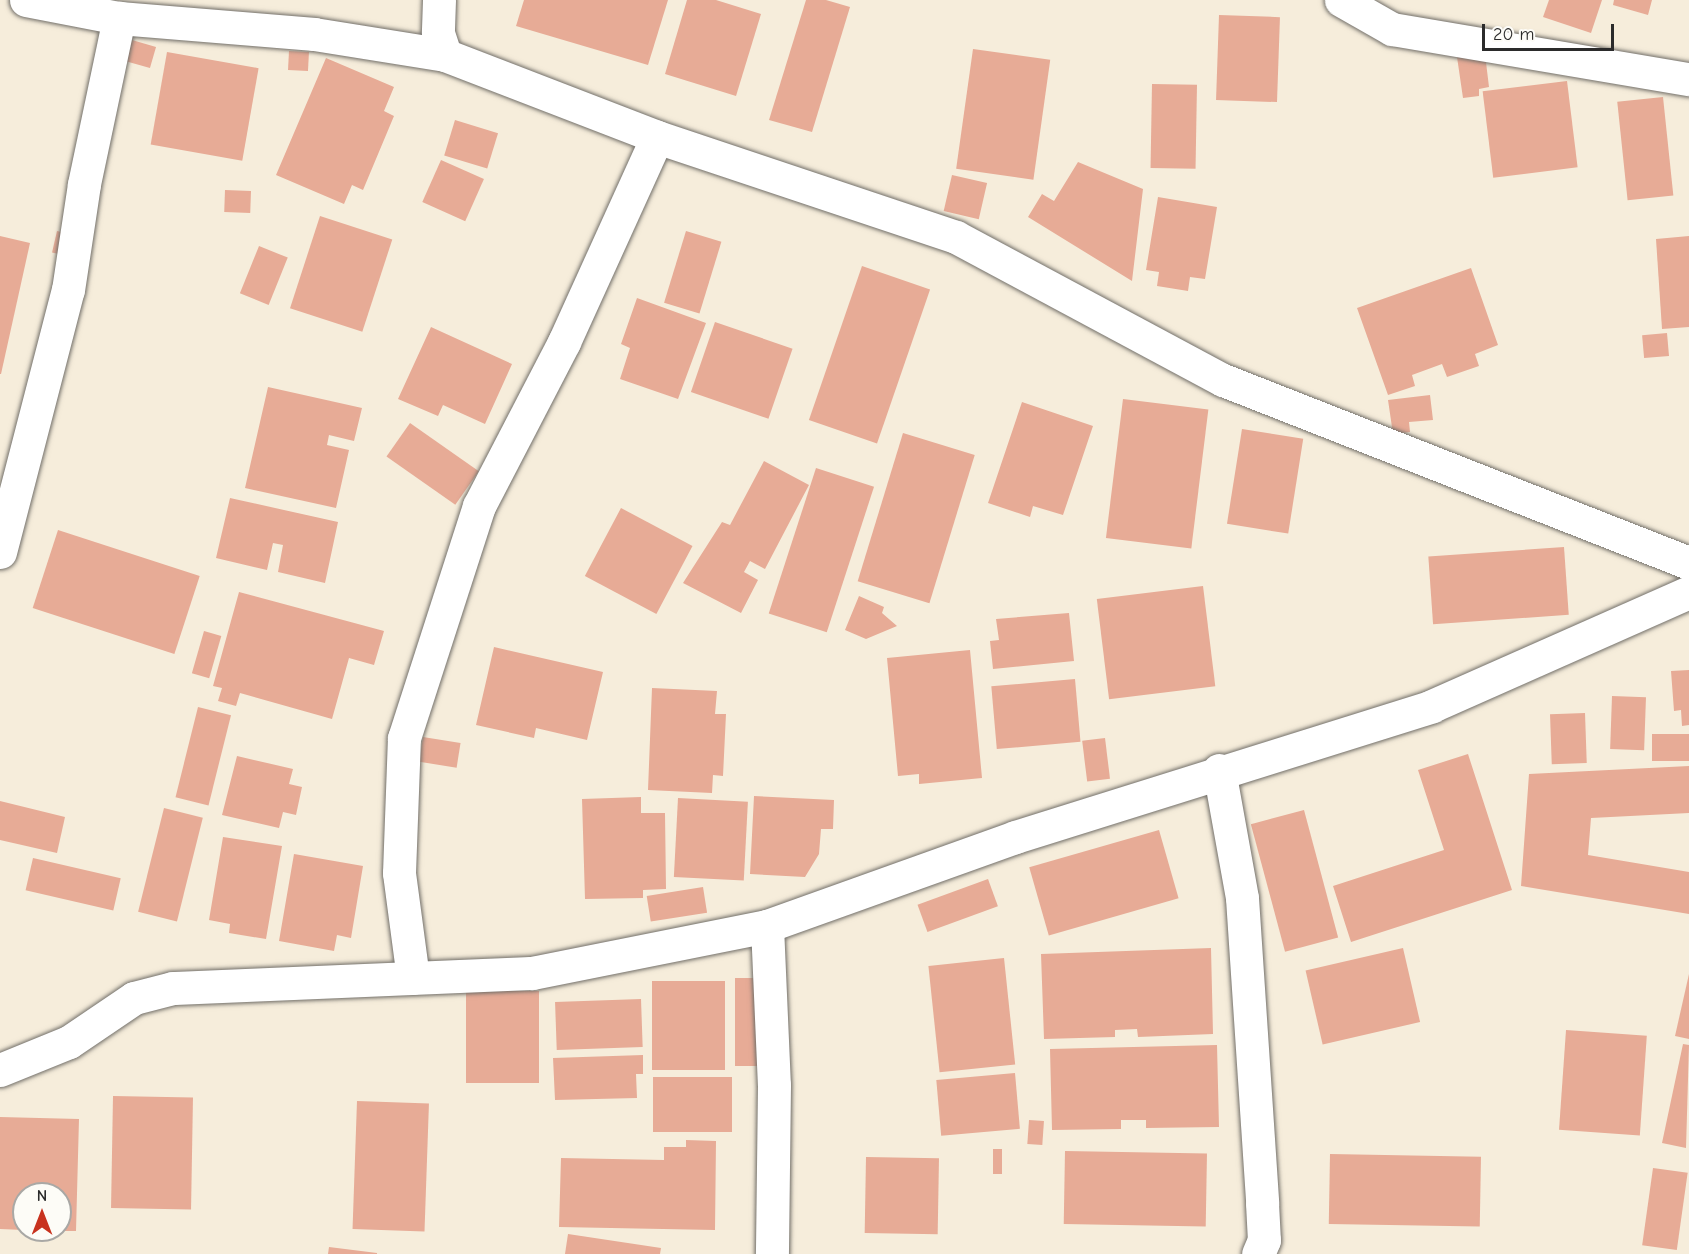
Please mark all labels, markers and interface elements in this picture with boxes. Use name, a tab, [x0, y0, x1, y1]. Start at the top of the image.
scale bar	[1485, 12, 1617, 50]
text: 20 m	[1493, 24, 1534, 45]
north arrow	[12, 1182, 72, 1242]
text: N	[37, 1187, 47, 1205]

